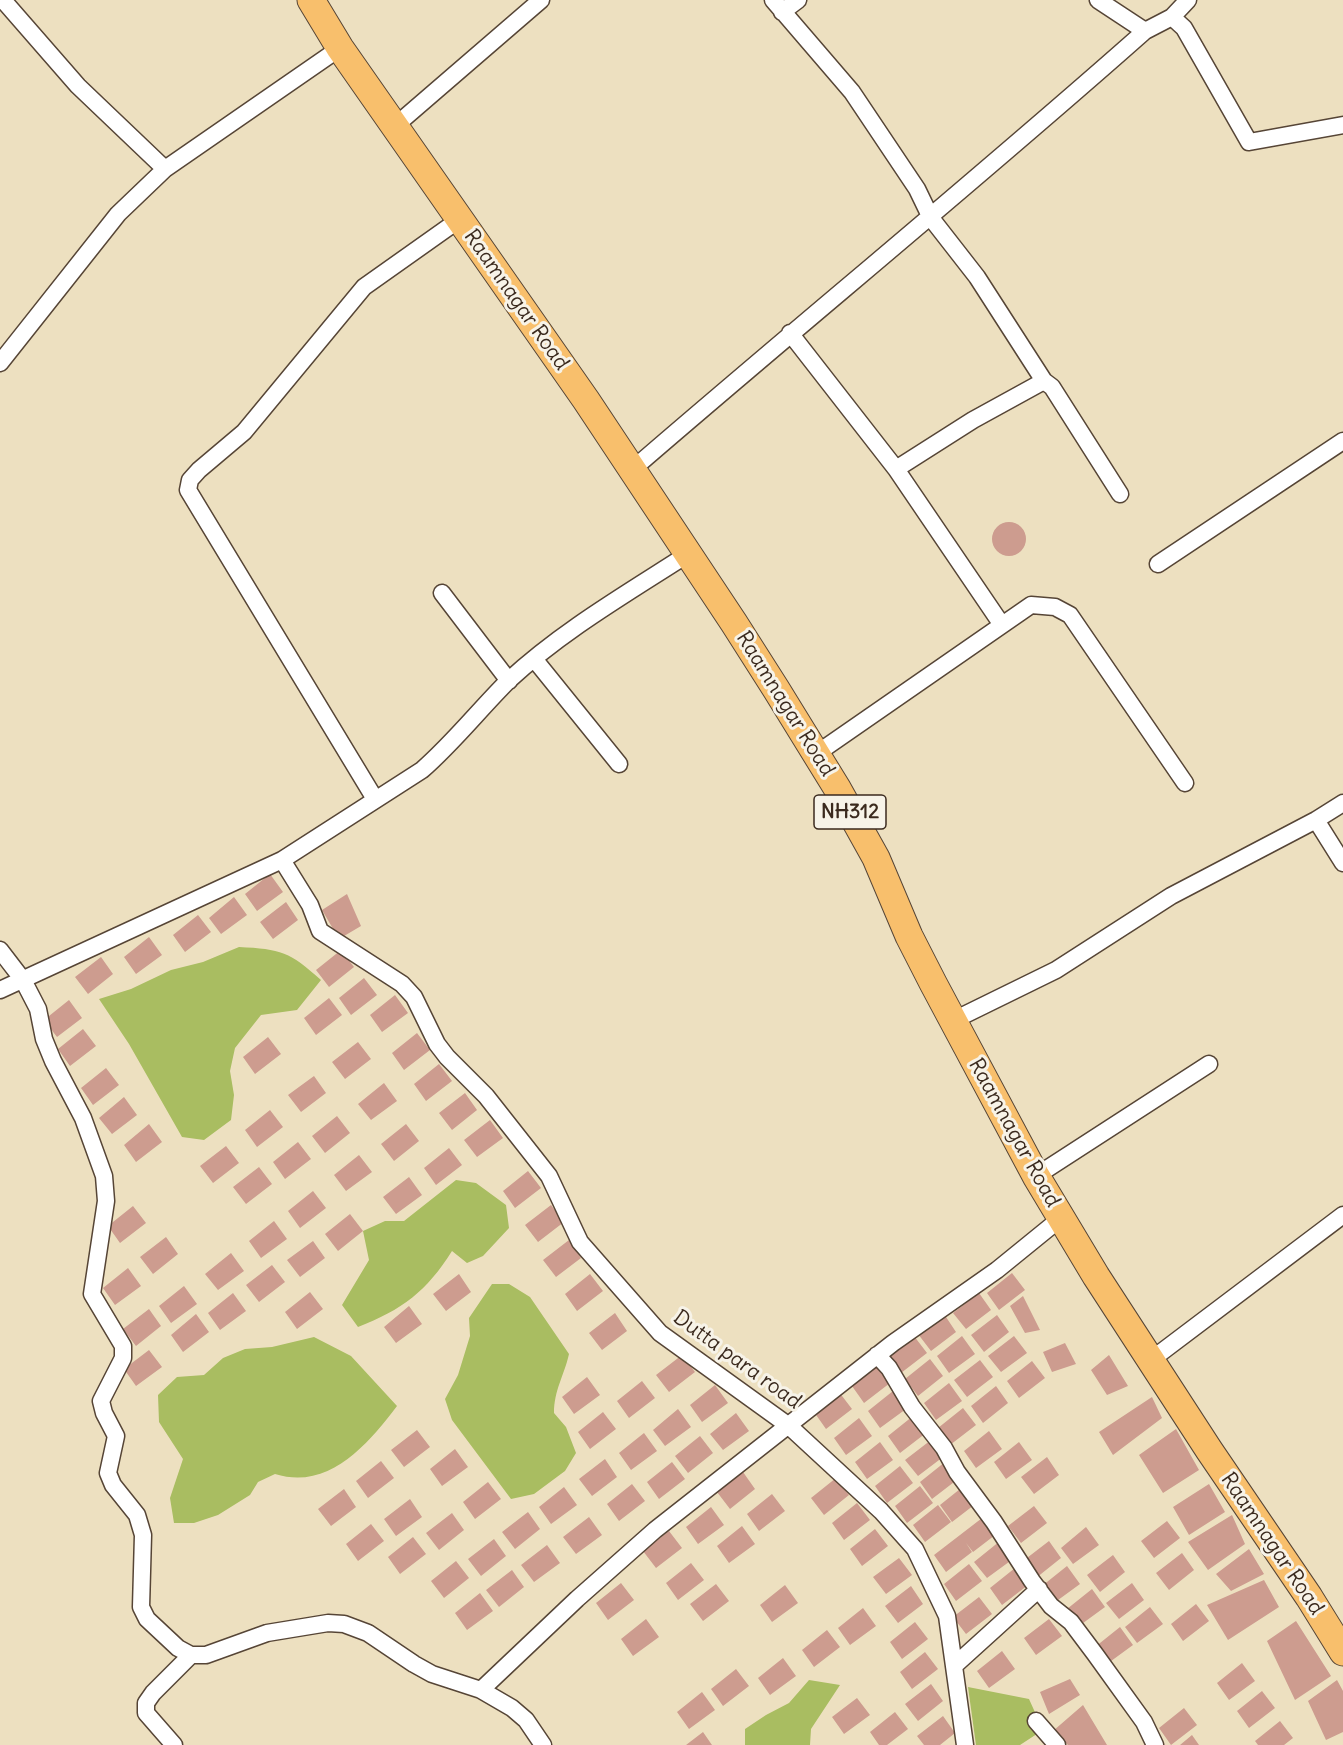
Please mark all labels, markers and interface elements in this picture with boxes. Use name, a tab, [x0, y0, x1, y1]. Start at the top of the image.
street label: Raamnagar Road	[458, 225, 574, 375]
street label: Raamnagar Road	[730, 627, 840, 781]
road number: NH312	[814, 795, 886, 829]
street label: Raamnagar Road	[963, 1054, 1065, 1212]
street label: Dutta para road	[668, 1305, 806, 1415]
street label: Raamnagar Road	[1215, 1468, 1329, 1620]

